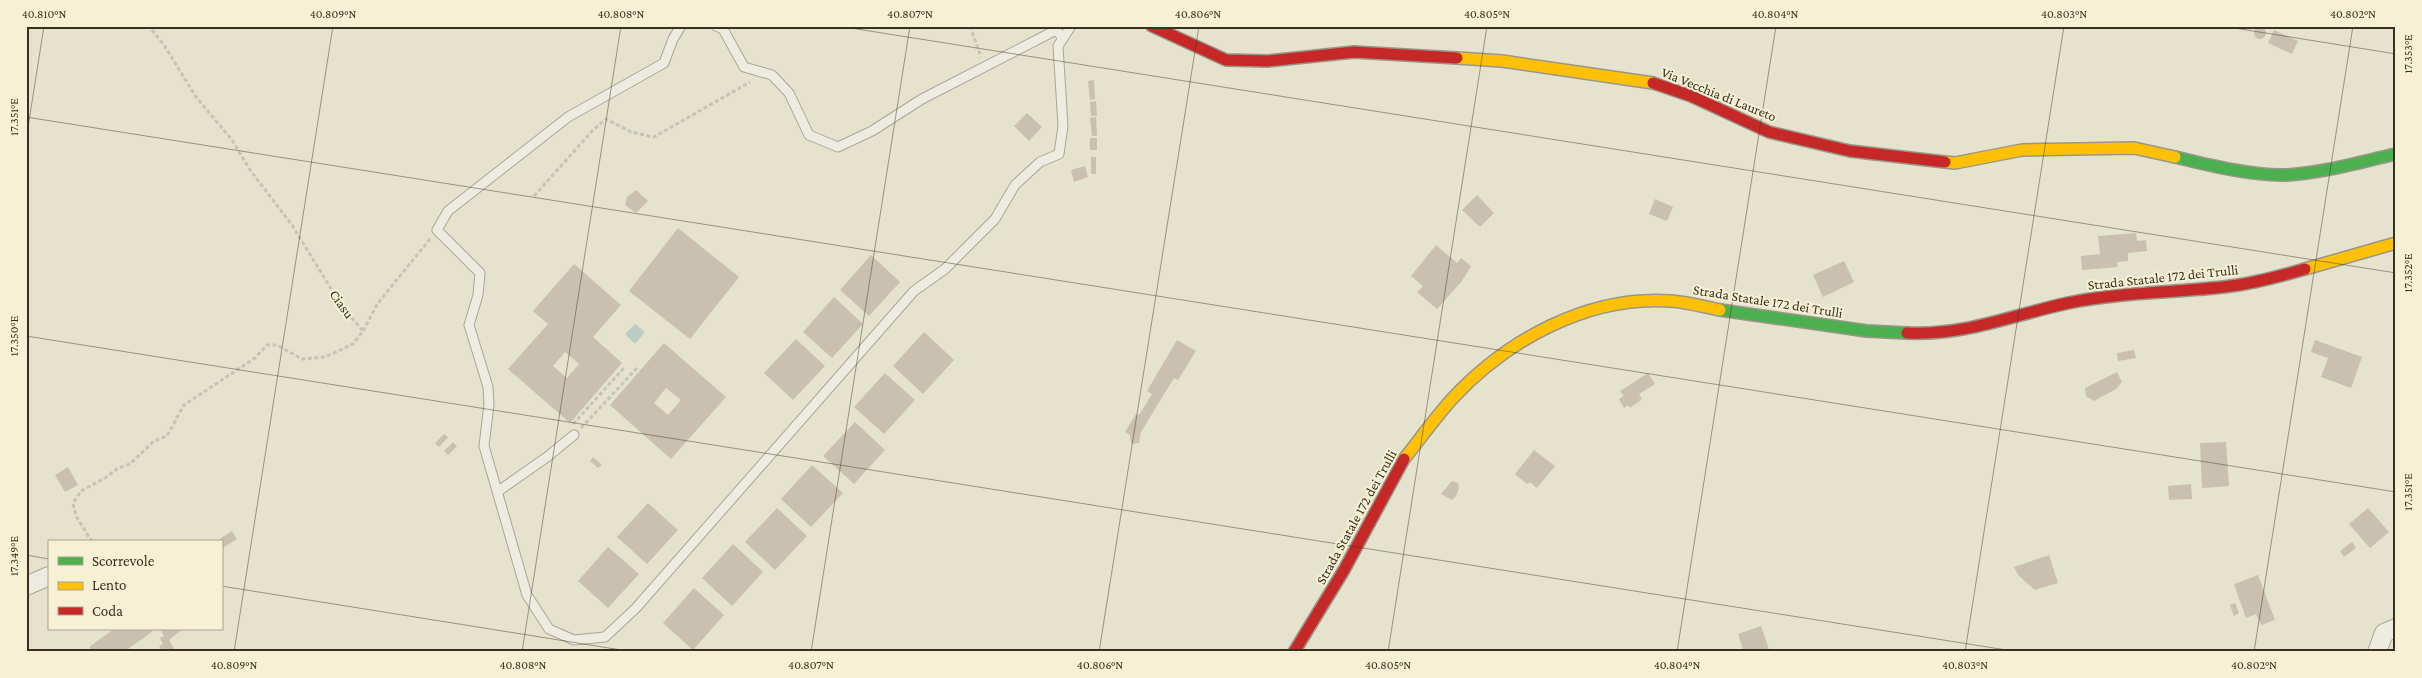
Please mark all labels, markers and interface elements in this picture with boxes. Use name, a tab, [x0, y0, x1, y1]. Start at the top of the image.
text: 40.810°N	[22, 7, 66, 21]
text: 40.809°N	[310, 7, 356, 21]
text: 40.808°N	[597, 7, 645, 21]
text: 40.807°N	[887, 7, 933, 21]
text: 40.806°N	[1175, 7, 1221, 21]
text: 40.805°N	[1464, 7, 1510, 21]
text: 40.804°N	[1752, 7, 1798, 21]
text: 40.803°N	[2041, 7, 2087, 21]
text: 40.802°N	[2330, 7, 2376, 21]
text: 17.353°E	[2401, 34, 2415, 74]
street label: Via Vecchia di Laureto	[1659, 64, 1779, 124]
text: 17.351°E	[7, 98, 21, 136]
text: 17.352°E	[2401, 253, 2415, 293]
street label: Strada Statale 172 dei Trulli	[2087, 261, 2239, 293]
street label: Strada Statale 172 dei Trulli	[1692, 281, 1844, 321]
street label: Ciasu	[326, 287, 358, 322]
text: 17.350°E	[7, 315, 21, 356]
street label: Strada Statale 172 dei Trulli	[1312, 447, 1400, 587]
text: 17.351°E	[2401, 473, 2415, 511]
text: 17.349°E	[7, 535, 21, 576]
legend	[48, 540, 222, 630]
text: Scorrevole	[92, 553, 155, 569]
text: Lento	[92, 577, 126, 593]
text: Coda	[92, 603, 123, 619]
text: 40.809°N	[211, 658, 257, 672]
text: 40.808°N	[499, 658, 547, 672]
text: 40.807°N	[788, 658, 834, 672]
text: 40.806°N	[1077, 658, 1123, 672]
text: 40.805°N	[1365, 658, 1411, 672]
text: 40.804°N	[1654, 658, 1700, 672]
text: 40.803°N	[1942, 658, 1988, 672]
text: 40.802°N	[2231, 658, 2277, 672]

